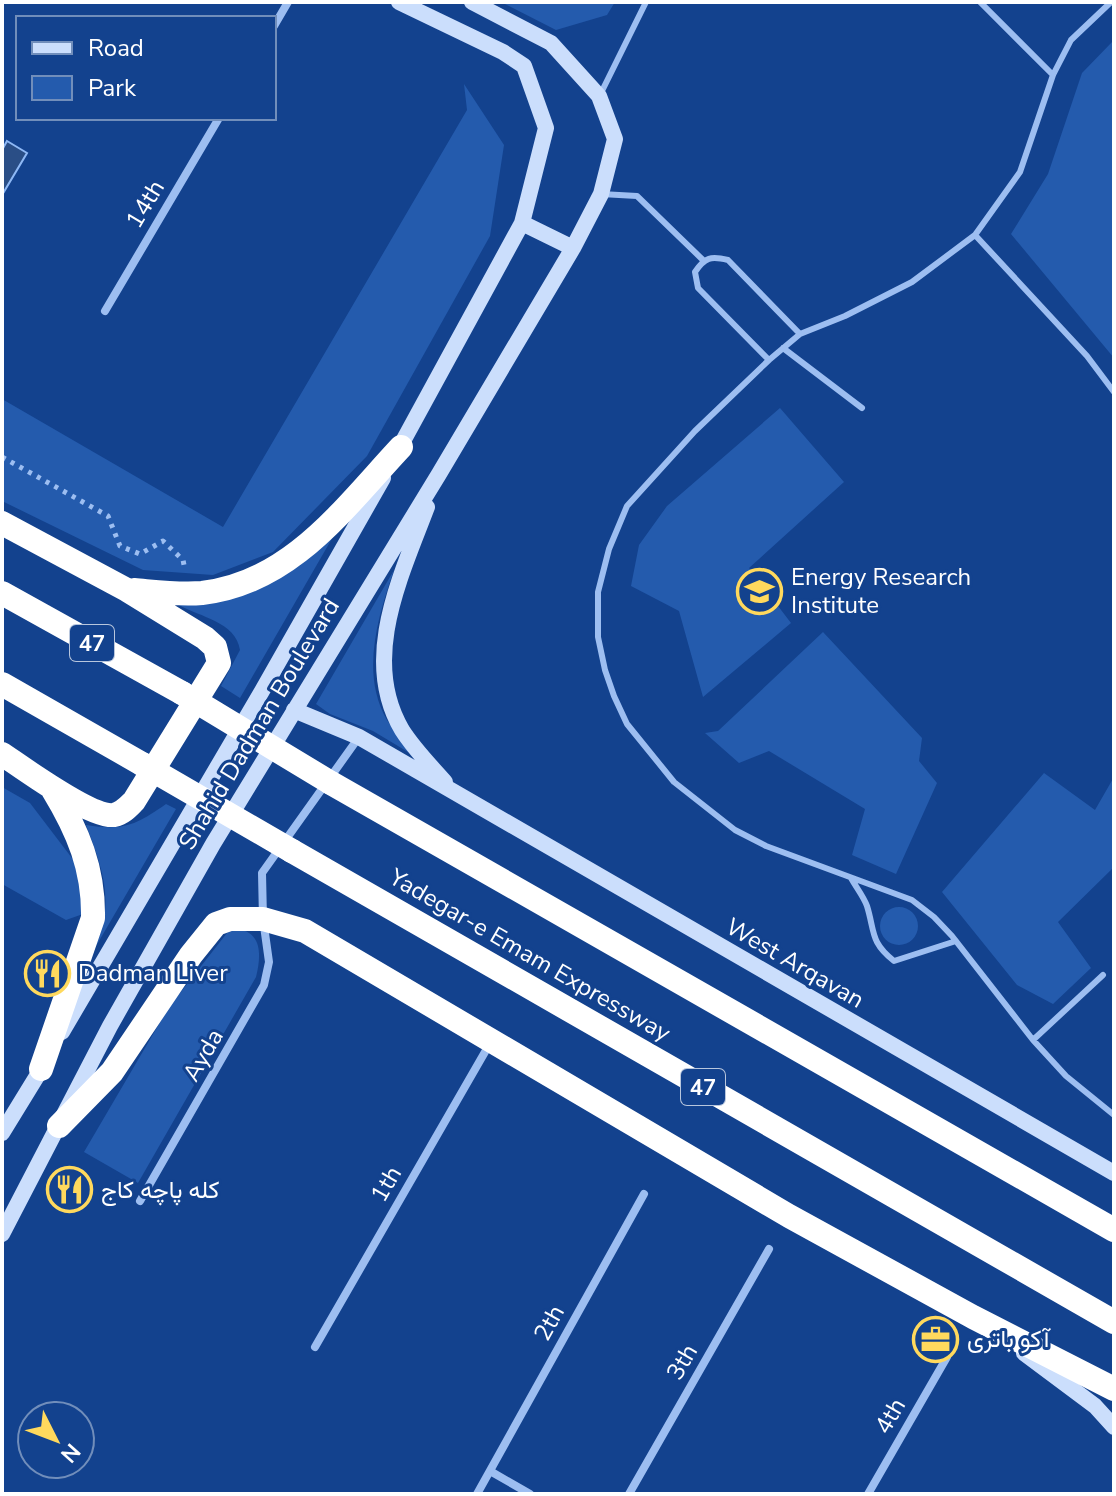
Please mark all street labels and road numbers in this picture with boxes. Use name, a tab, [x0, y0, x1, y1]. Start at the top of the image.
street label: 14th	[118, 174, 172, 234]
street label: Shahid Dadman Boulevard	[171, 592, 347, 856]
road number: 47	[70, 625, 114, 661]
street label: Yadegar-e Emam Expressway	[383, 861, 677, 1049]
street label: West Arqavan	[720, 910, 870, 1016]
street label: Ayda	[175, 1023, 231, 1087]
road number: 47	[681, 1069, 725, 1105]
street label: 1th	[363, 1160, 409, 1208]
street label: 2th	[526, 1299, 572, 1347]
street label: 3th	[659, 1338, 705, 1386]
street label: 4th	[867, 1392, 913, 1440]

